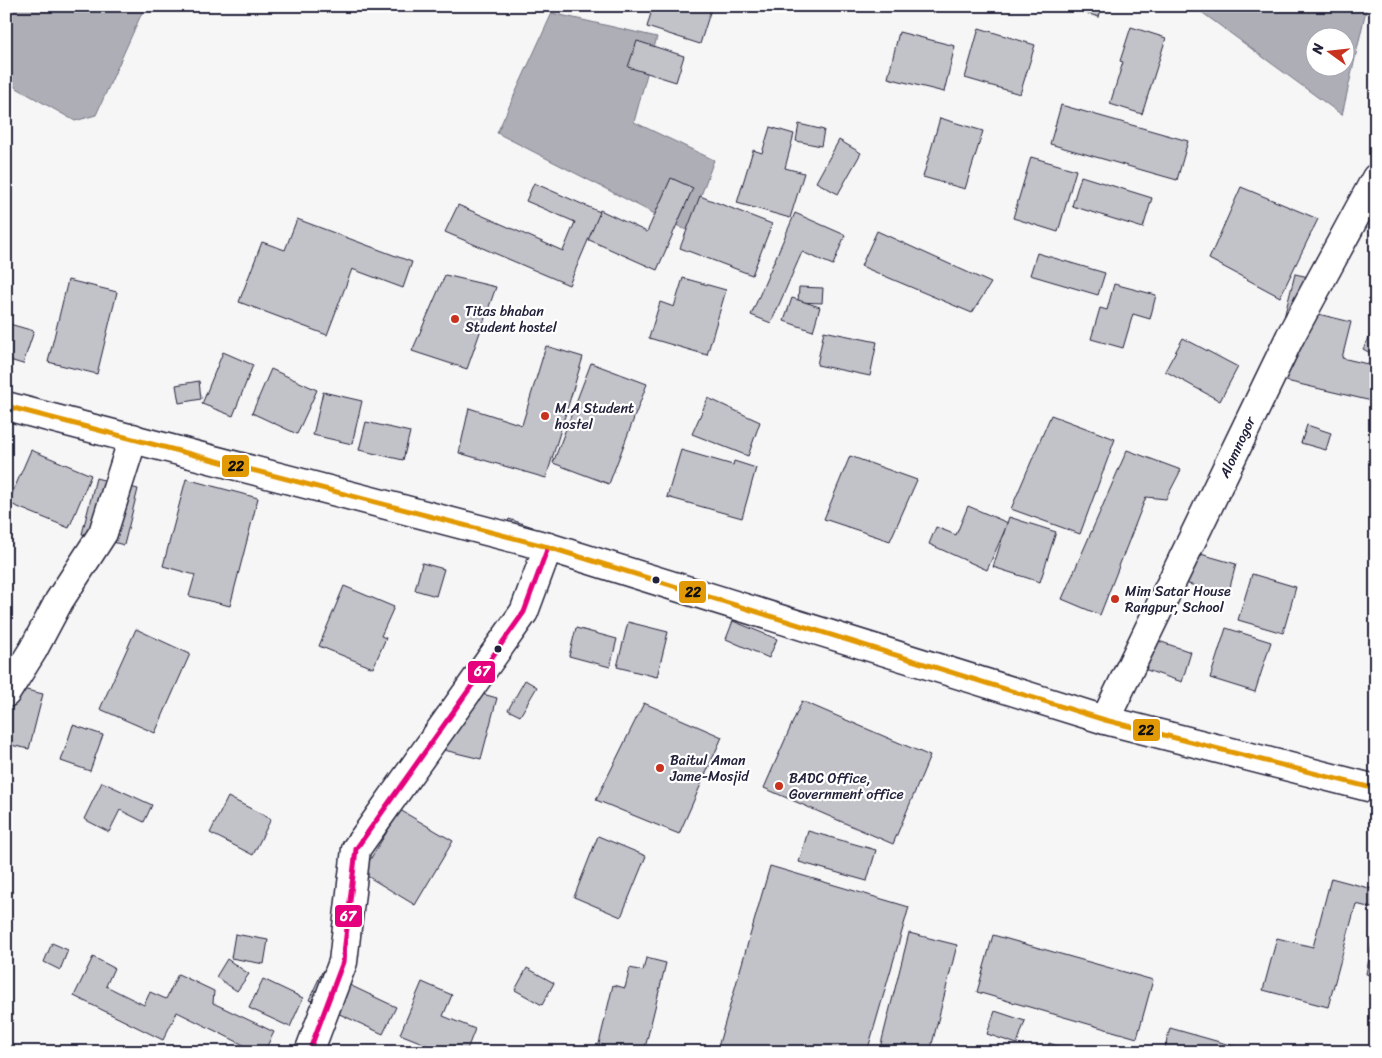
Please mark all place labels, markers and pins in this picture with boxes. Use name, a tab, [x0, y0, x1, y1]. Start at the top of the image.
place label: Titas bhaban Student hostel	[465, 299, 558, 340]
marker: Titas bhaban Student hostel	[449, 313, 461, 325]
place label: M.A Student hostel	[554, 396, 634, 437]
marker: M.A Student hostel	[539, 410, 551, 422]
unlabelled marker	[651, 575, 661, 585]
place label: Mim Satar House Rangpur, School	[1125, 579, 1231, 620]
marker: Mim Satar House Rangpur, School	[1109, 593, 1121, 605]
unlabelled marker	[493, 644, 503, 654]
place label: Baitul Aman Jame-Mosjid	[669, 748, 750, 789]
marker: Baitul Aman Jame-Mosjid	[654, 762, 666, 774]
place label: BADC Office, Government office	[789, 766, 904, 807]
marker: BADC Office, Government office	[773, 780, 785, 792]

